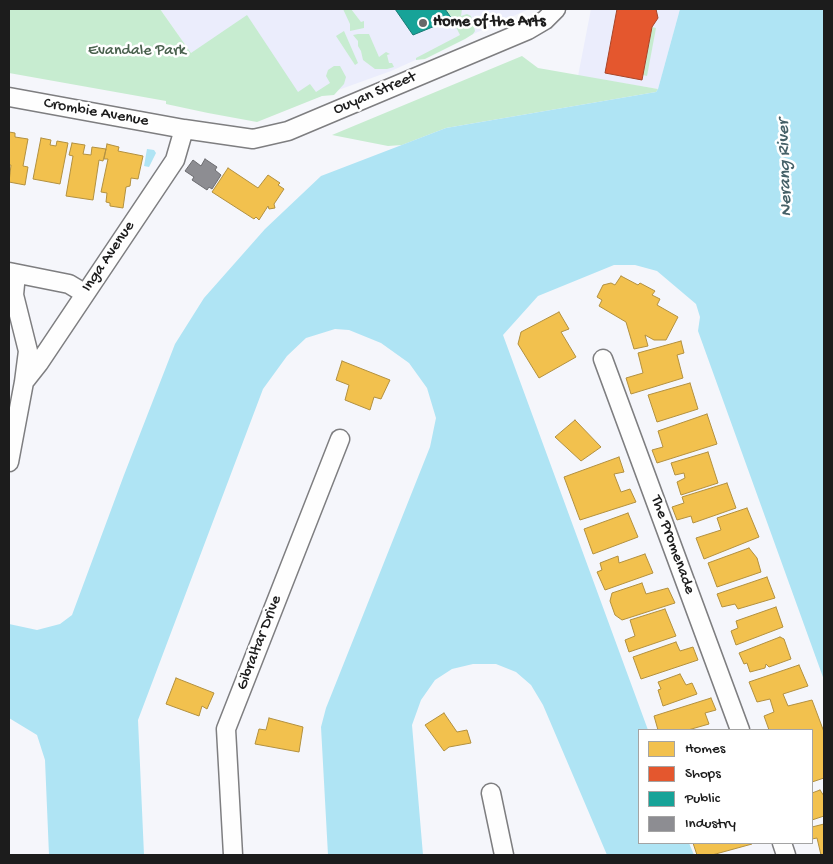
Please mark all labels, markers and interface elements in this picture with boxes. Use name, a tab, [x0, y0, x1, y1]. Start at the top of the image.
place label: Home of the Arts	[433, 13, 546, 33]
marker: Home of the Arts	[417, 17, 429, 29]
park label: Evandale Park	[88, 42, 186, 62]
street label: Ouyan Street	[331, 68, 419, 120]
street label: Crombie Avenue	[42, 94, 150, 132]
water label: Nerang River	[774, 119, 798, 217]
street label: Inga Avenue	[78, 218, 140, 296]
street label: The Promenade	[645, 493, 699, 597]
street label: Gibraltar Drive	[233, 593, 287, 693]
legend	[638, 729, 813, 844]
text: Homes	[685, 740, 725, 758]
text: Shops	[685, 765, 721, 783]
text: Public	[685, 790, 720, 808]
text: Industry	[685, 815, 736, 833]

